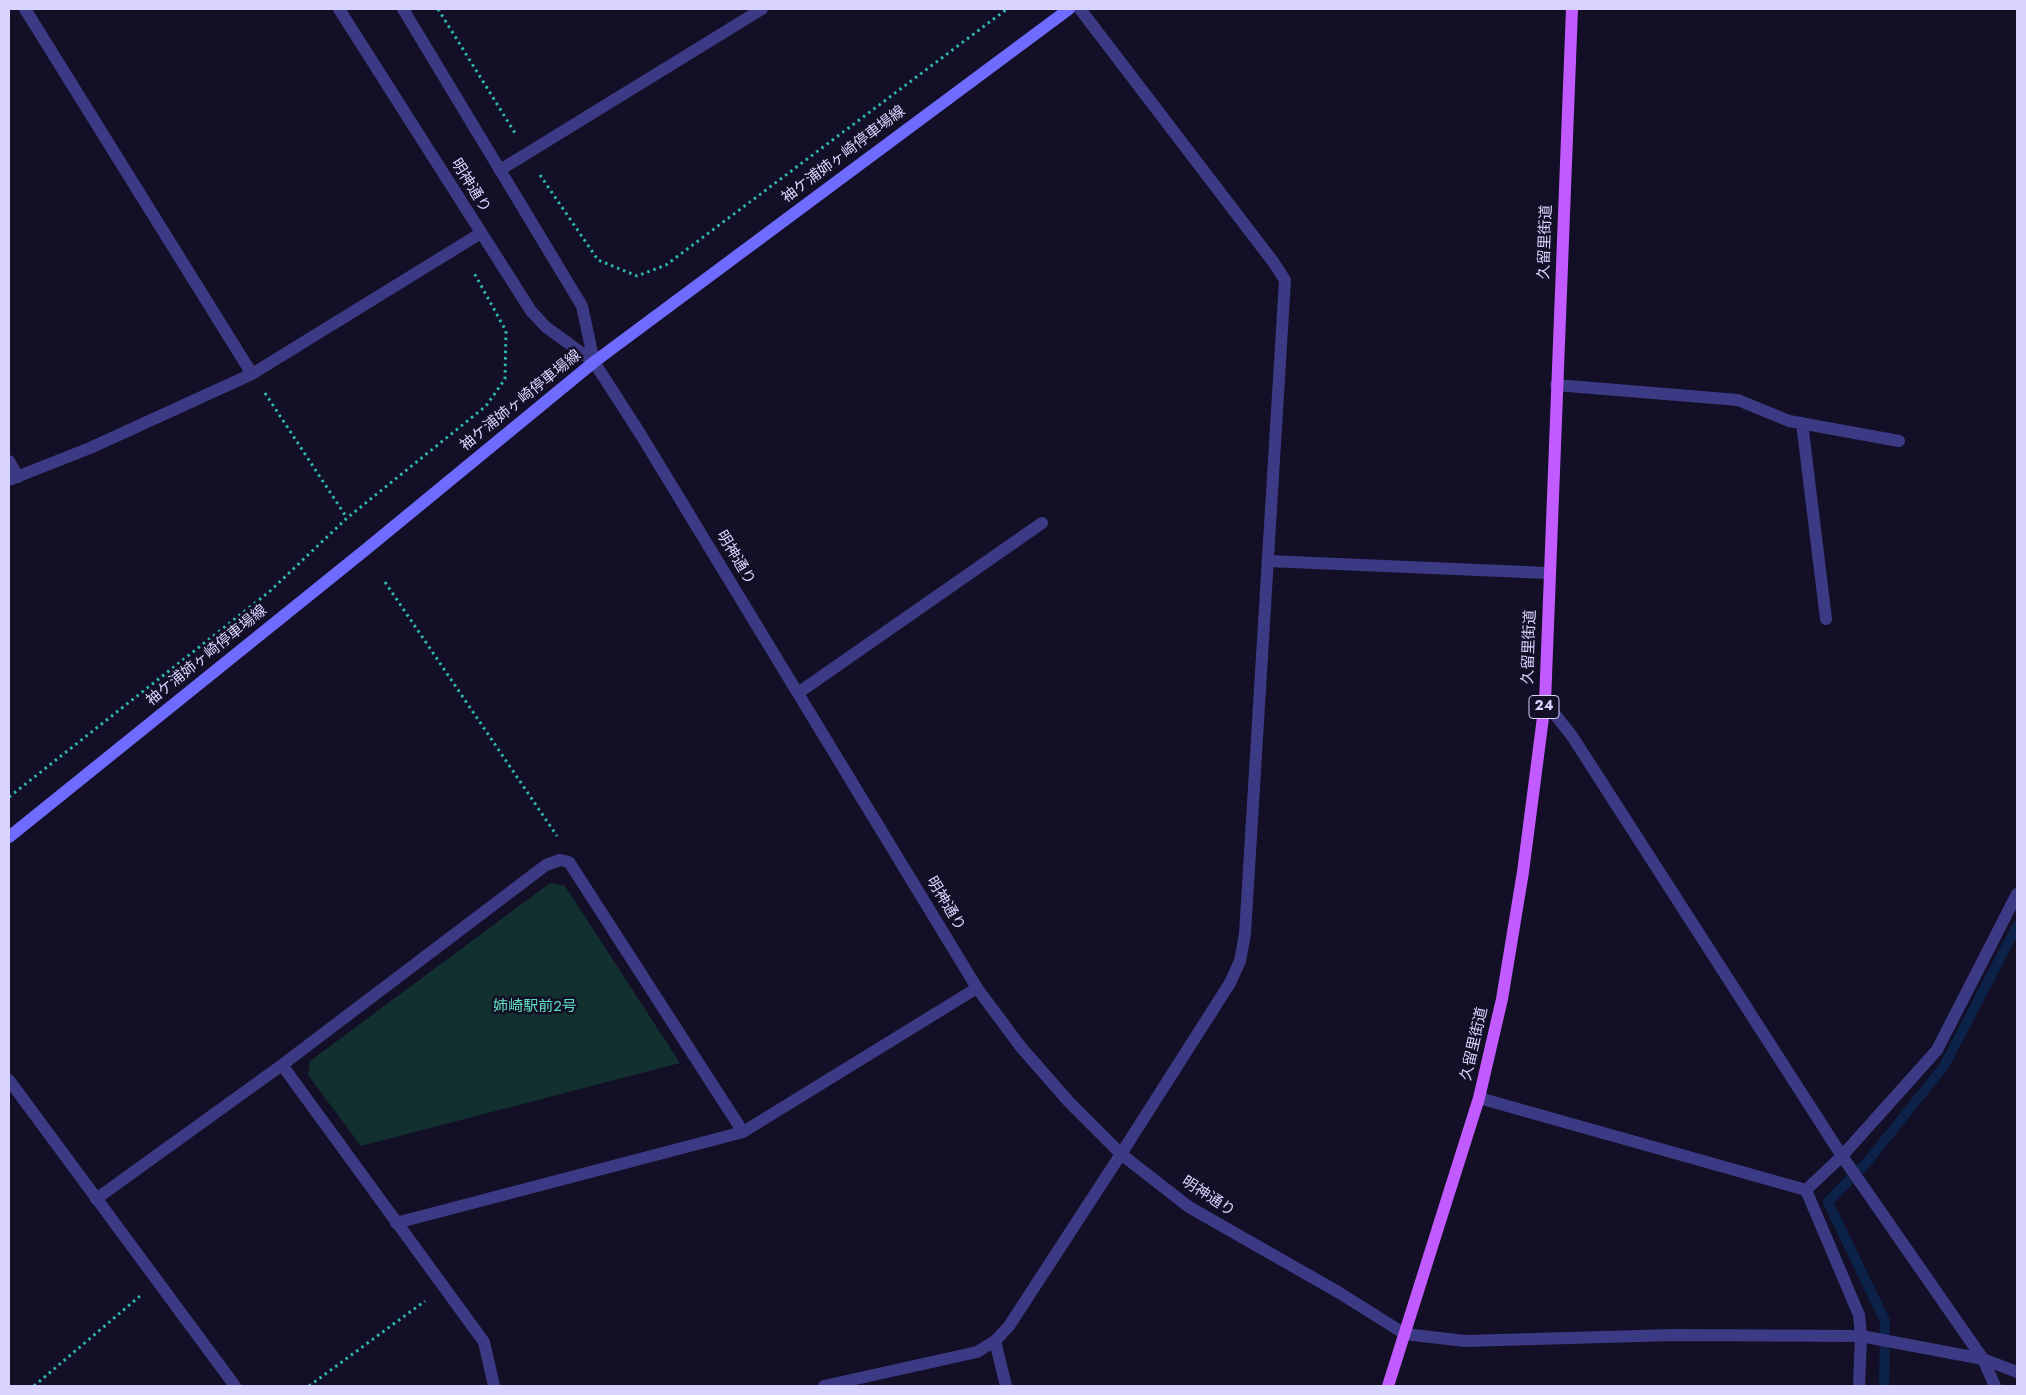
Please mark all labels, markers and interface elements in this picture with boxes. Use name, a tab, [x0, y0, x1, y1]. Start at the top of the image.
street label: 袖ケ浦姉ヶ崎停車場線	[779, 103, 909, 207]
street label: 明神通り	[446, 156, 494, 216]
street label: 久留里街道	[1536, 204, 1556, 280]
street label: 袖ケ浦姉ヶ崎停車場線	[457, 347, 585, 455]
street label: 明神通り	[712, 528, 758, 588]
street label: 袖ケ浦姉ヶ崎停車場線	[143, 602, 271, 710]
street label: 久留里街道	[1520, 609, 1540, 685]
road number: 24	[1529, 696, 1559, 719]
street label: 明神通り	[922, 874, 968, 934]
park label: 姉崎駅前2号	[493, 998, 577, 1016]
street label: 久留里街道	[1458, 1005, 1492, 1083]
street label: 明神通り	[1178, 1173, 1238, 1221]

